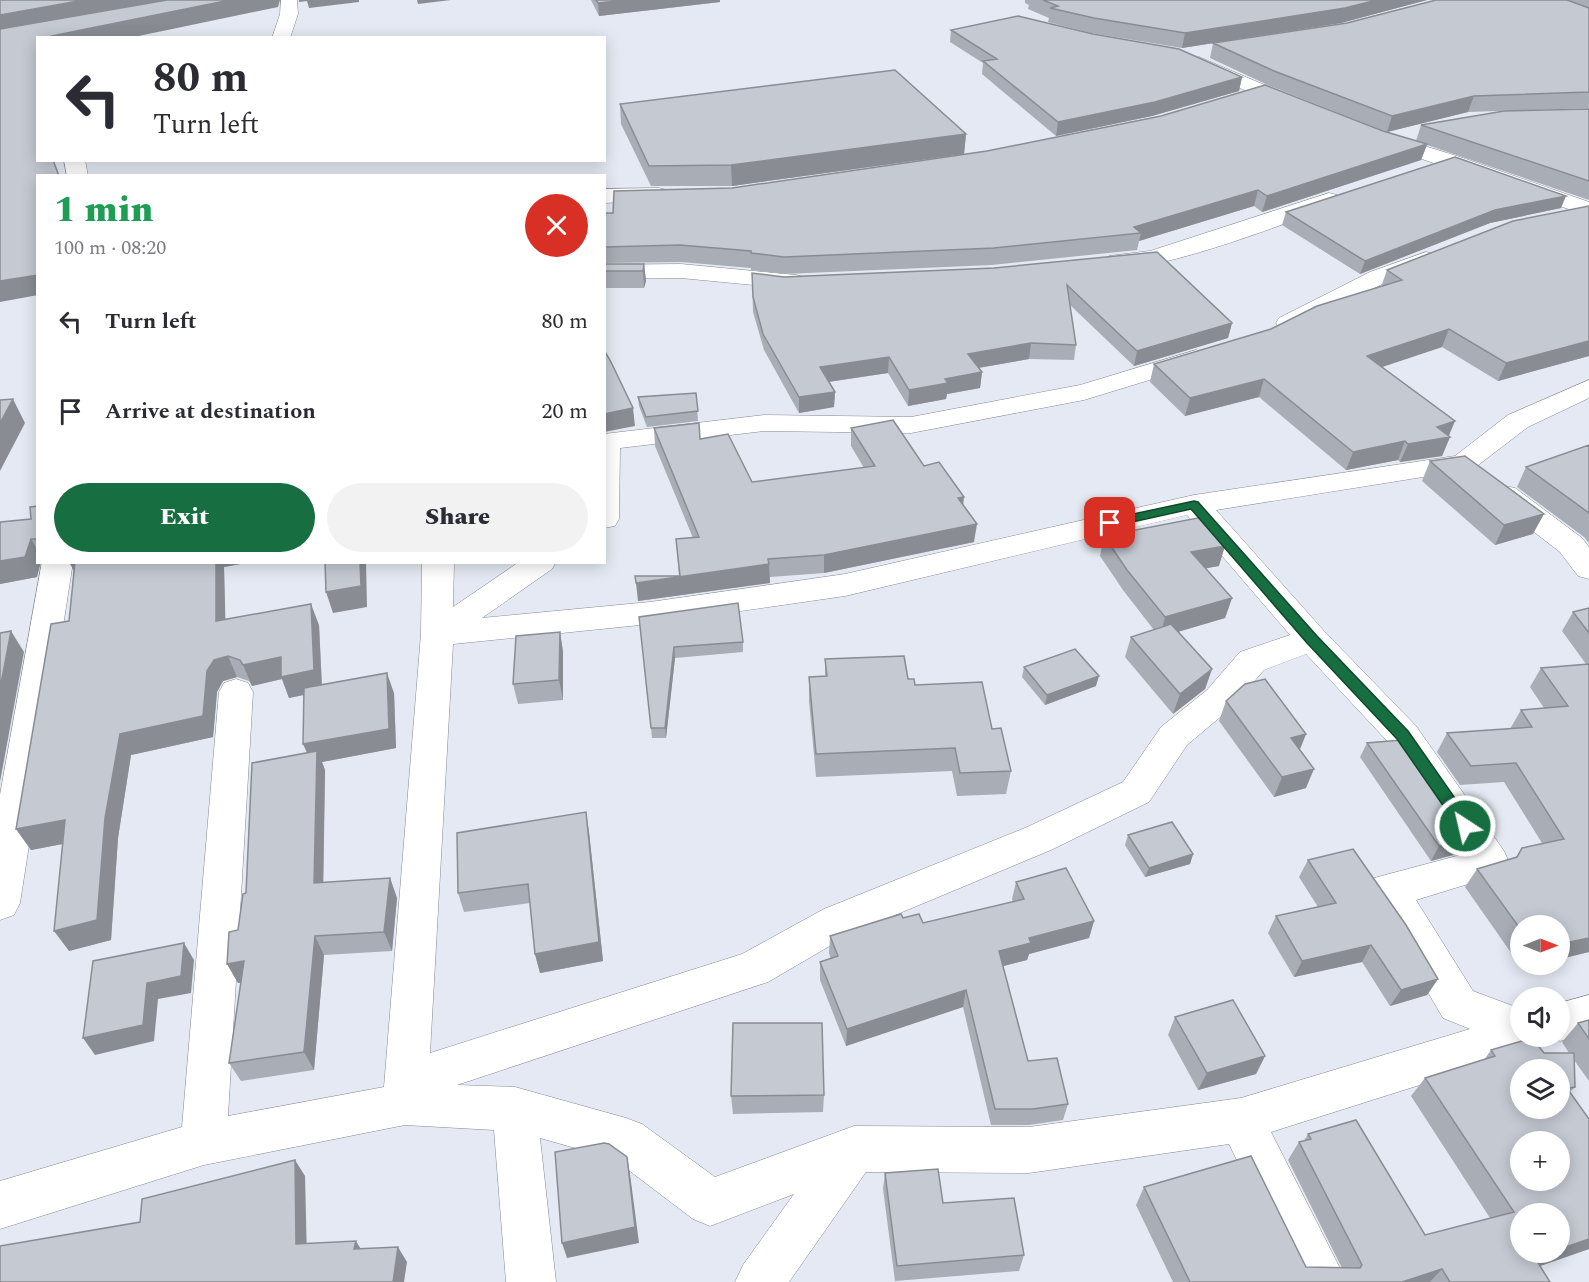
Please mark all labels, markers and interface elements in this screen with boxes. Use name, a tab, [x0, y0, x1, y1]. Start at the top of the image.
text: 80 m	[153, 47, 248, 110]
icon: left	[54, 60, 132, 138]
text: Turn left	[153, 104, 259, 146]
text: 1 min	[54, 183, 154, 238]
button: close	[525, 194, 588, 257]
text: 100 m · 08:20	[54, 233, 166, 263]
icon: left	[54, 305, 87, 338]
text: Turn left	[105, 305, 197, 338]
text: 80 m	[542, 305, 588, 338]
icon: arrive	[54, 395, 87, 428]
text: Arrive at destination	[105, 395, 316, 428]
text: 20 m	[542, 395, 588, 428]
button: Exit	[54, 483, 315, 552]
button: Share	[327, 483, 588, 552]
pin	[1084, 497, 1135, 548]
icon: arrive	[1093, 506, 1126, 539]
position arrow	[1433, 794, 1497, 858]
north arrow	[1510, 915, 1570, 975]
map controls	[1510, 915, 1570, 1263]
button: sound	[1510, 987, 1570, 1047]
button: layers	[1510, 1059, 1570, 1119]
button: +	[1510, 1131, 1570, 1191]
button: −	[1510, 1203, 1570, 1263]

